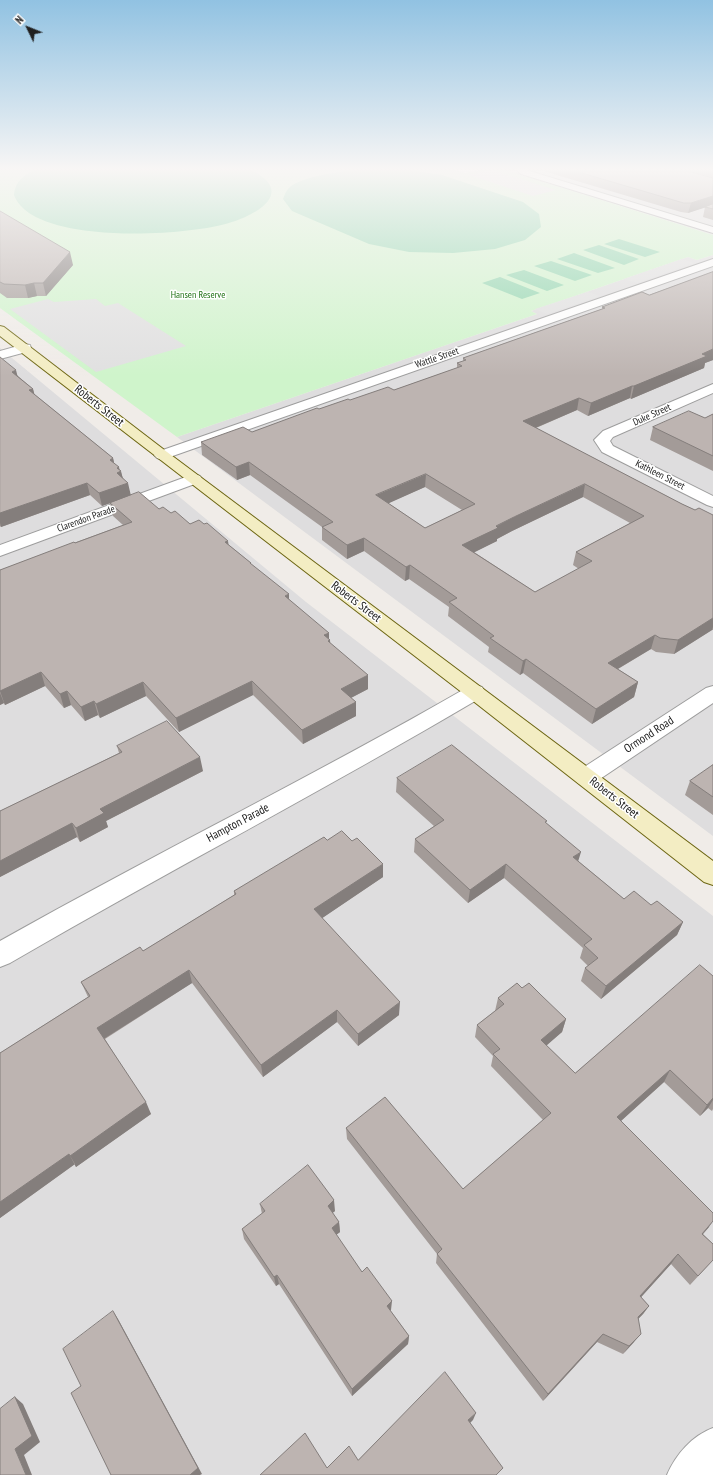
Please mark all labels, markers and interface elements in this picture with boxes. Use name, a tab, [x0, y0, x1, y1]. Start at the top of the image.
north arrow	[8, 8, 48, 48]
text: N	[12, 13, 26, 27]
park label: Hansen Reserve	[171, 289, 225, 301]
street label: Wattle Street	[414, 345, 460, 371]
street label: Roberts Street	[71, 382, 127, 430]
street label: Duke Street	[631, 401, 673, 429]
street label: Kathleen Street	[633, 457, 687, 493]
street label: Clarendon Parade	[55, 503, 117, 535]
street label: Roberts Street	[328, 579, 384, 625]
street label: Ormond Road	[621, 714, 677, 756]
street label: Roberts Street	[586, 774, 642, 822]
street label: Hampton Parade	[204, 801, 272, 845]

